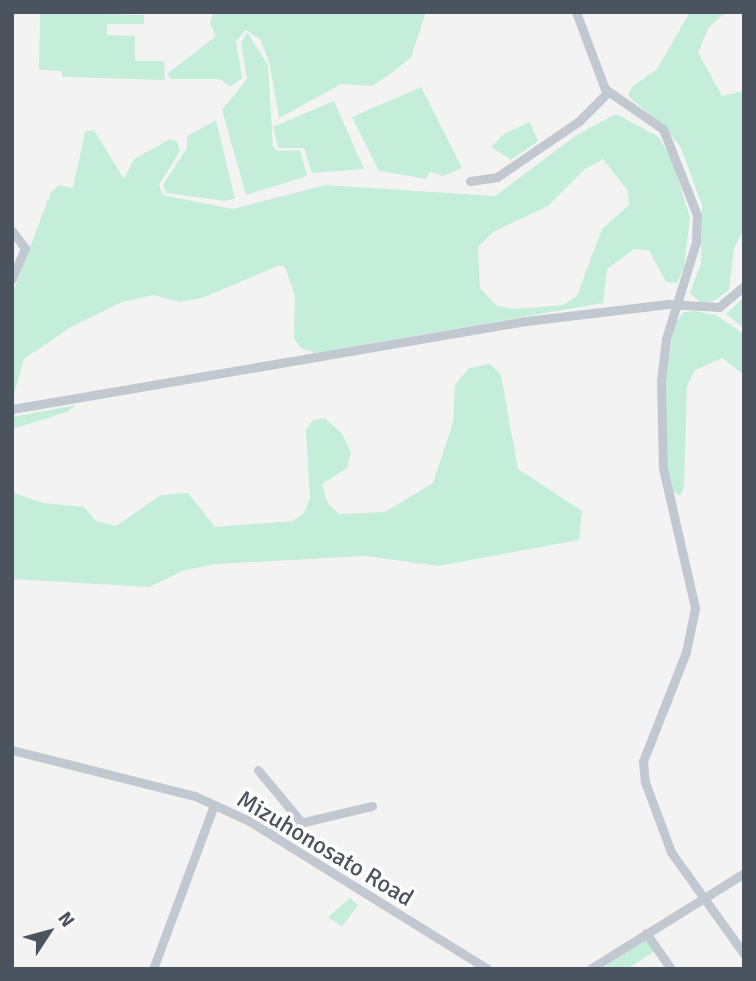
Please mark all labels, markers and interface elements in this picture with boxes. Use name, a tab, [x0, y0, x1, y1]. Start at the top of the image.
street label: Mizuhonosato Road	[232, 785, 418, 913]
north arrow	[14, 897, 84, 967]
text: N	[52, 907, 80, 932]

